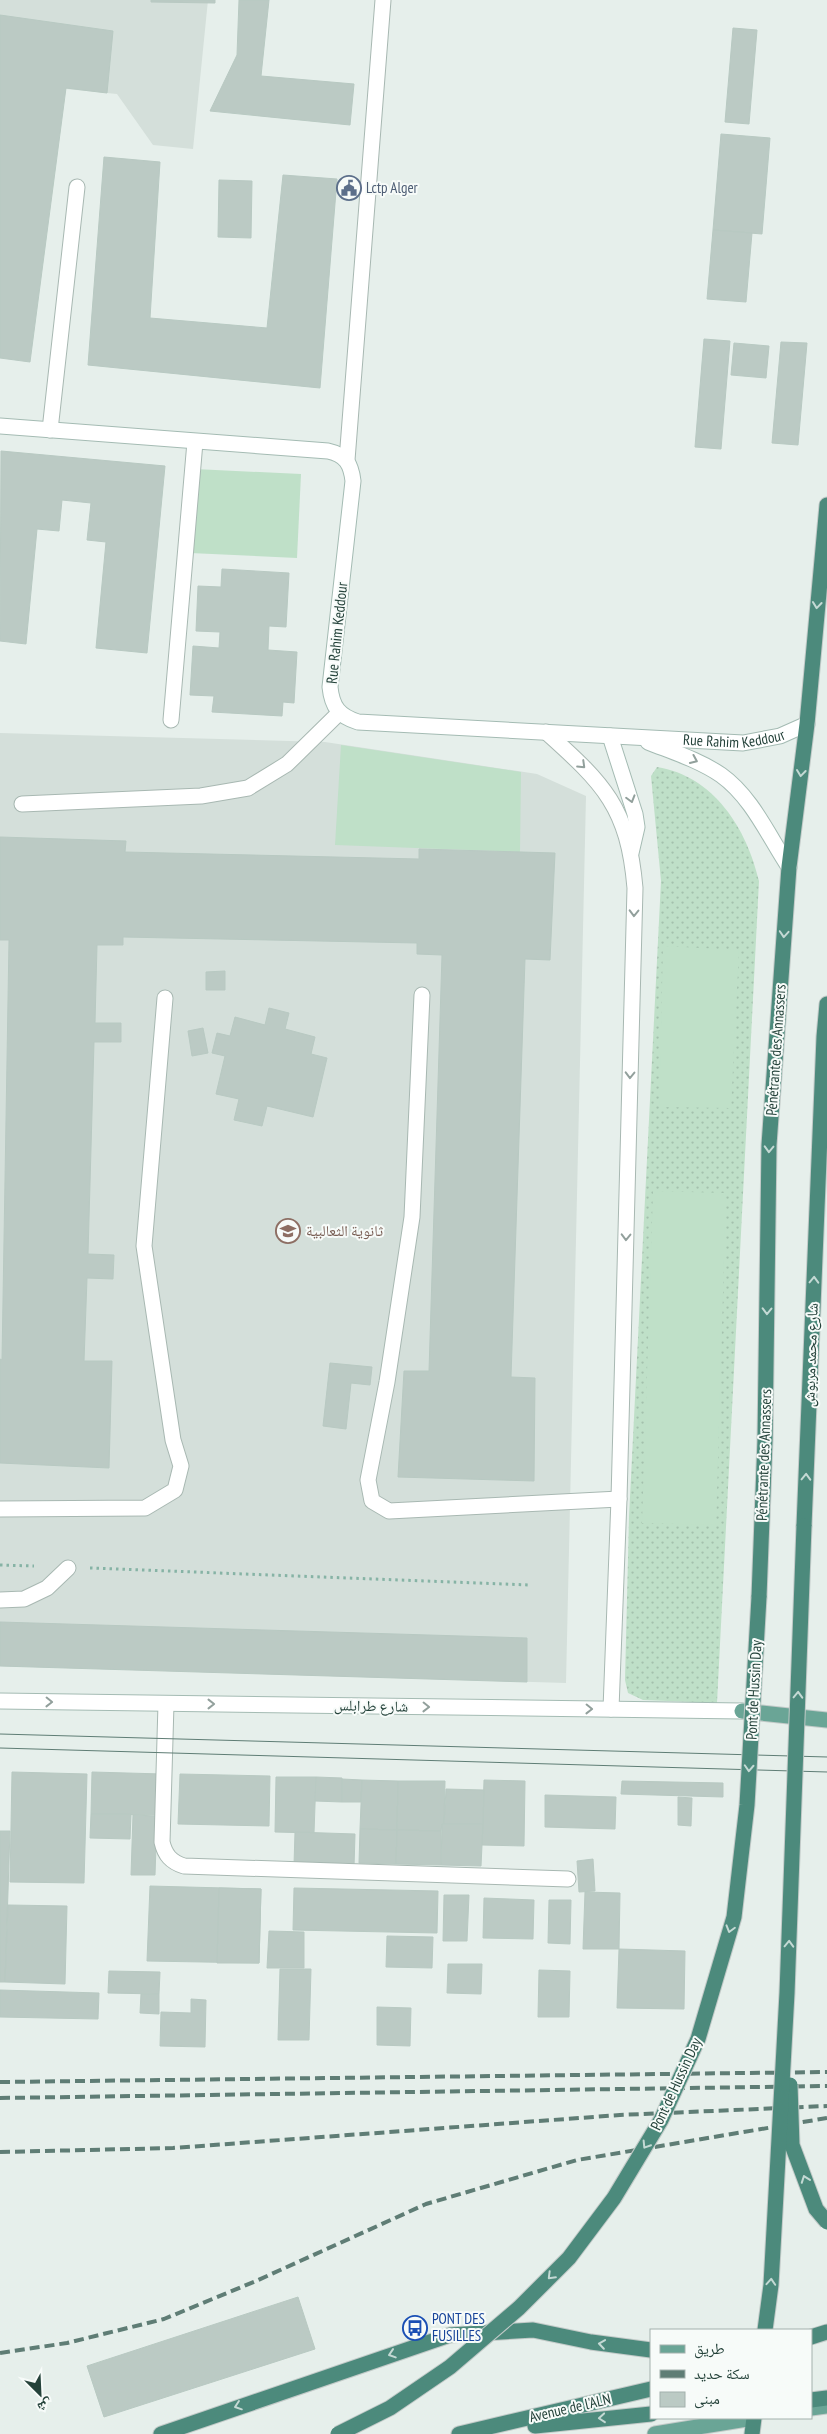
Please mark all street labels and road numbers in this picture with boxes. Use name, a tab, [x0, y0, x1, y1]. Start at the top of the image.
street label: Rue Rahim Keddour	[322, 580, 351, 685]
street label: Rue Rahim Keddour	[683, 725, 789, 752]
street label: Pénétrante des Annassers	[761, 984, 790, 1116]
street label: شارع محمد مربوش	[799, 1302, 823, 1407]
street label: Pénétrante des Annassers	[752, 1389, 775, 1521]
street label: Pont de Hussin Day	[741, 1639, 766, 1740]
street label: شارع طرابلس	[334, 1695, 408, 1717]
street label: Pont de Hussin Day	[646, 2034, 705, 2133]
street label: Avenue de l'ALN	[527, 2389, 613, 2426]

